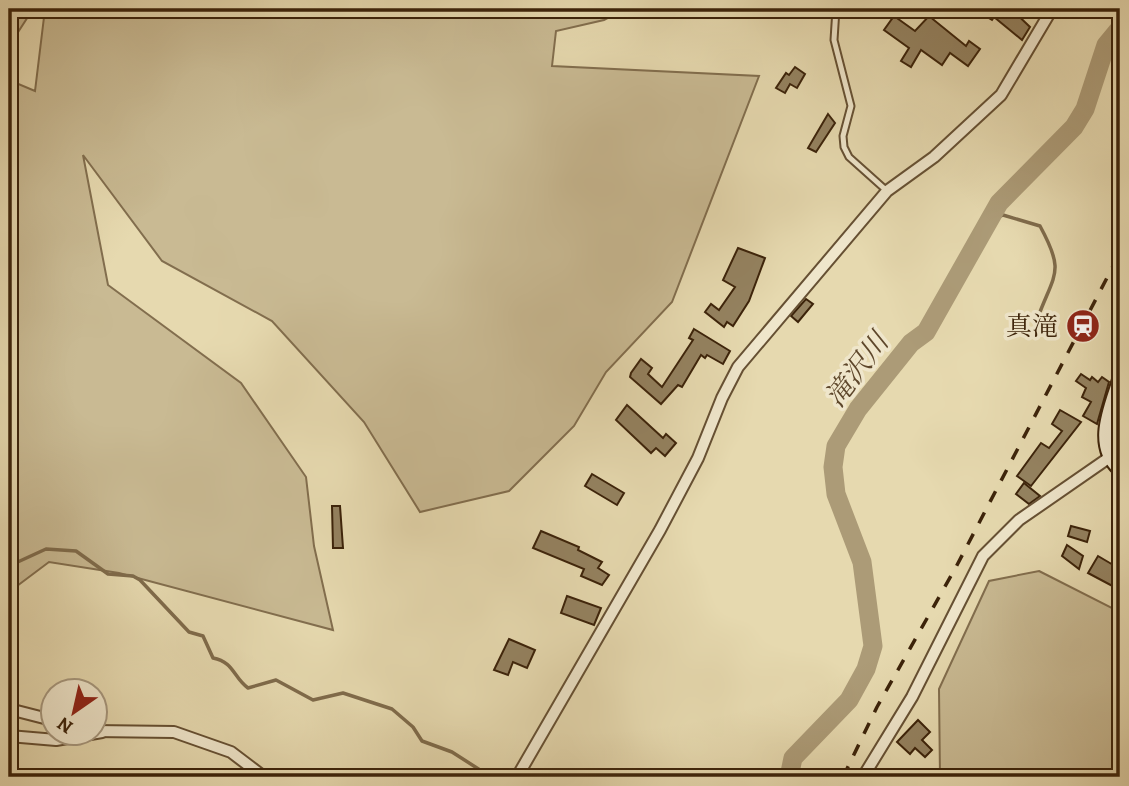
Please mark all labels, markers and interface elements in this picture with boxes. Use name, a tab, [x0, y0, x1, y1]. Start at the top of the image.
station icon: 真滝	[1064, 307, 1102, 345]
place label: 真滝	[1006, 309, 1058, 344]
water label: 滝沢川	[817, 323, 899, 415]
north arrow	[38, 678, 108, 748]
text: N	[52, 711, 78, 740]

